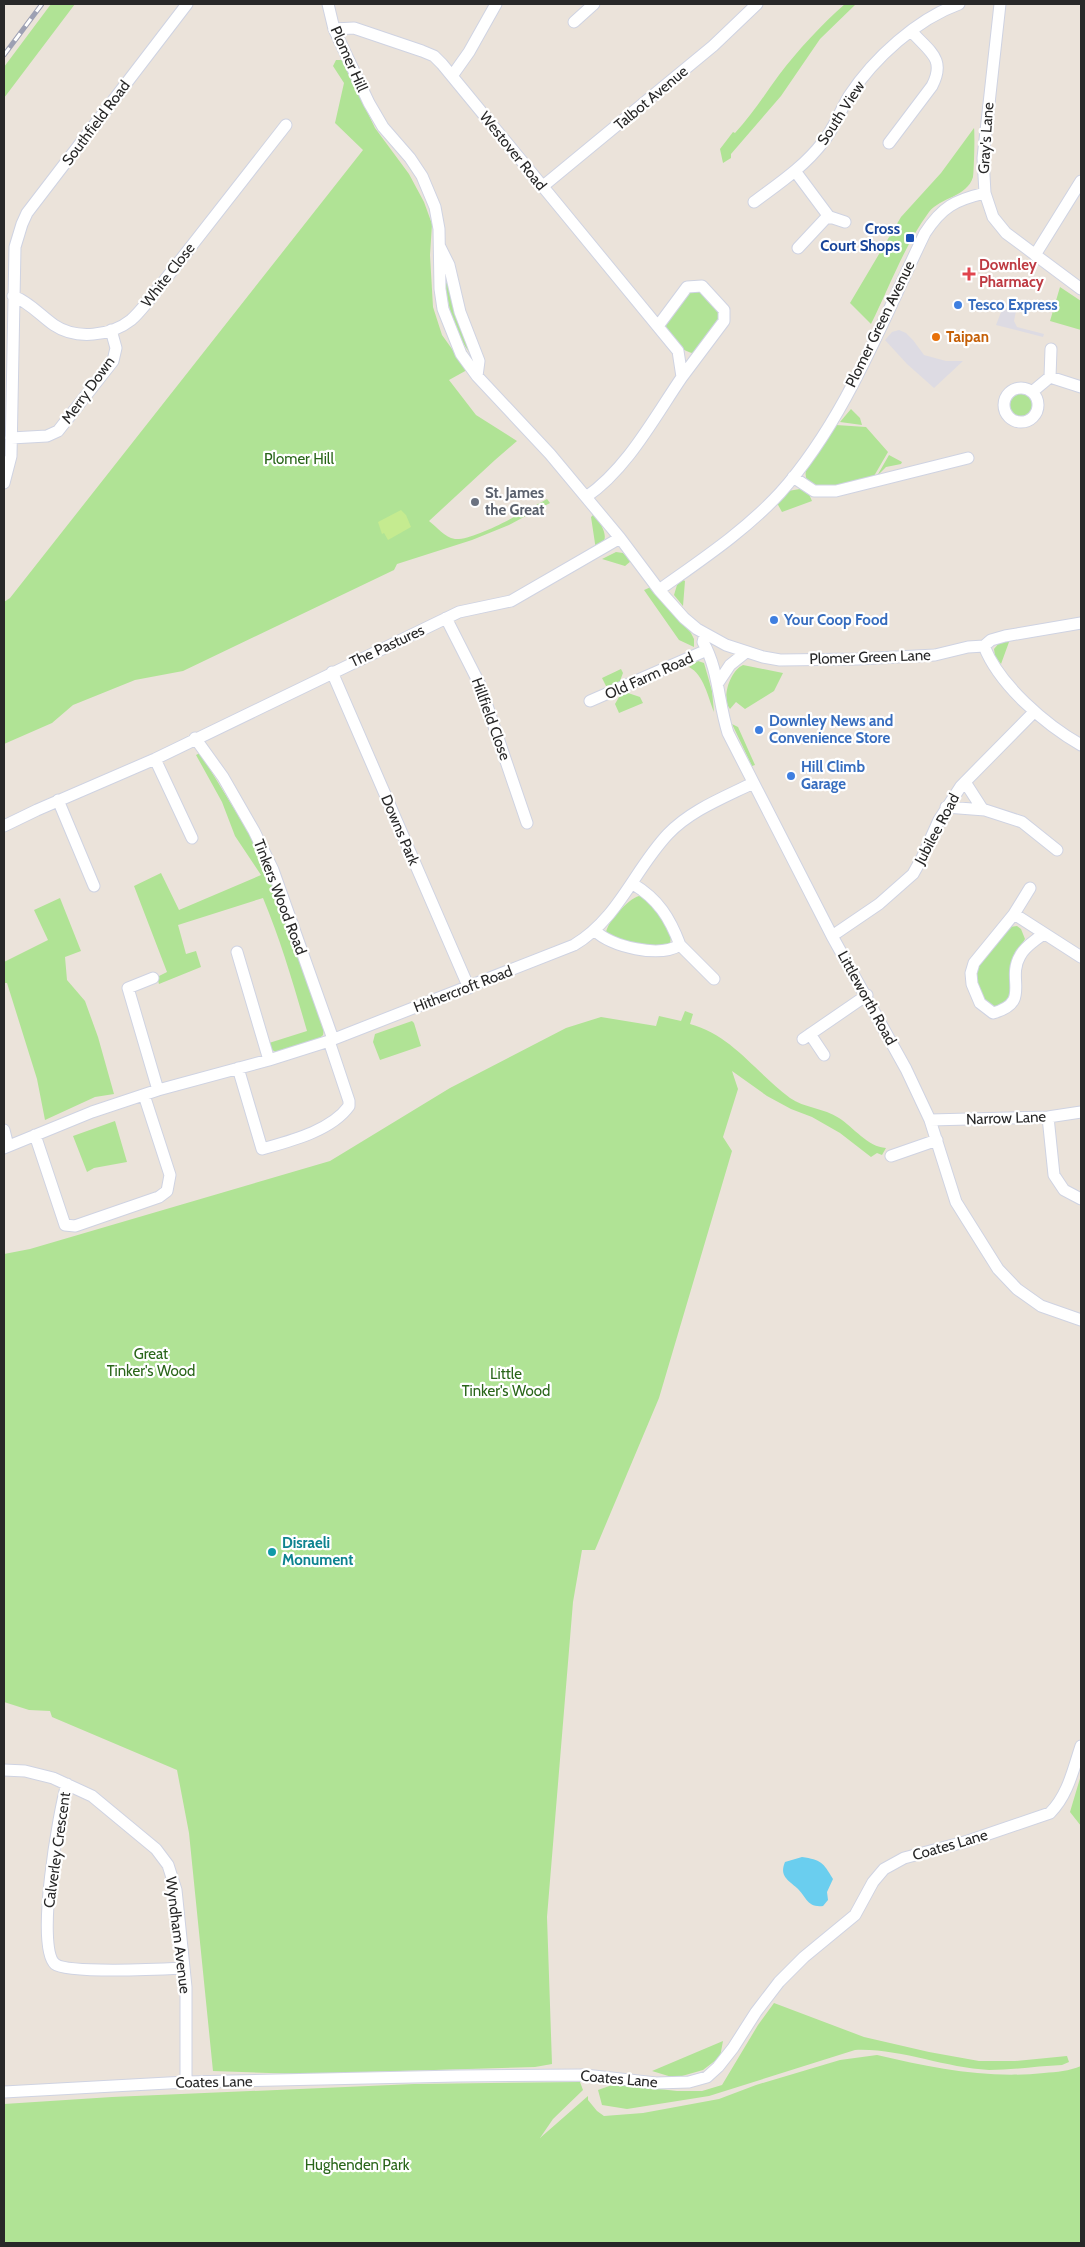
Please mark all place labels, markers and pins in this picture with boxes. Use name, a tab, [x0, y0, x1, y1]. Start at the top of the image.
place label: Cross Court Shops	[820, 220, 900, 255]
marker: Cross Court Shops	[904, 232, 916, 244]
place label: Downley Pharmacy	[979, 256, 1045, 291]
marker: Downley Pharmacy	[963, 268, 975, 280]
place label: Tesco Express	[968, 296, 1058, 314]
marker: Tesco Express	[952, 299, 964, 311]
place label: Taipan	[946, 328, 989, 346]
marker: Taipan	[930, 331, 942, 343]
place label: St. James the Great	[485, 484, 544, 519]
marker: St. James the Great	[469, 496, 481, 508]
place label: Your Coop Food	[783, 611, 888, 629]
marker: Your Coop Food	[768, 614, 780, 626]
place label: Downley News and Convenience Store	[769, 712, 893, 747]
marker: Downley News and Convenience Store	[753, 724, 765, 736]
place label: Hill Climb Garage	[801, 758, 865, 793]
marker: Hill Climb Garage	[785, 770, 797, 782]
place label: Disraeli Monument	[282, 1534, 353, 1569]
marker: Disraeli Monument	[266, 1546, 278, 1558]

